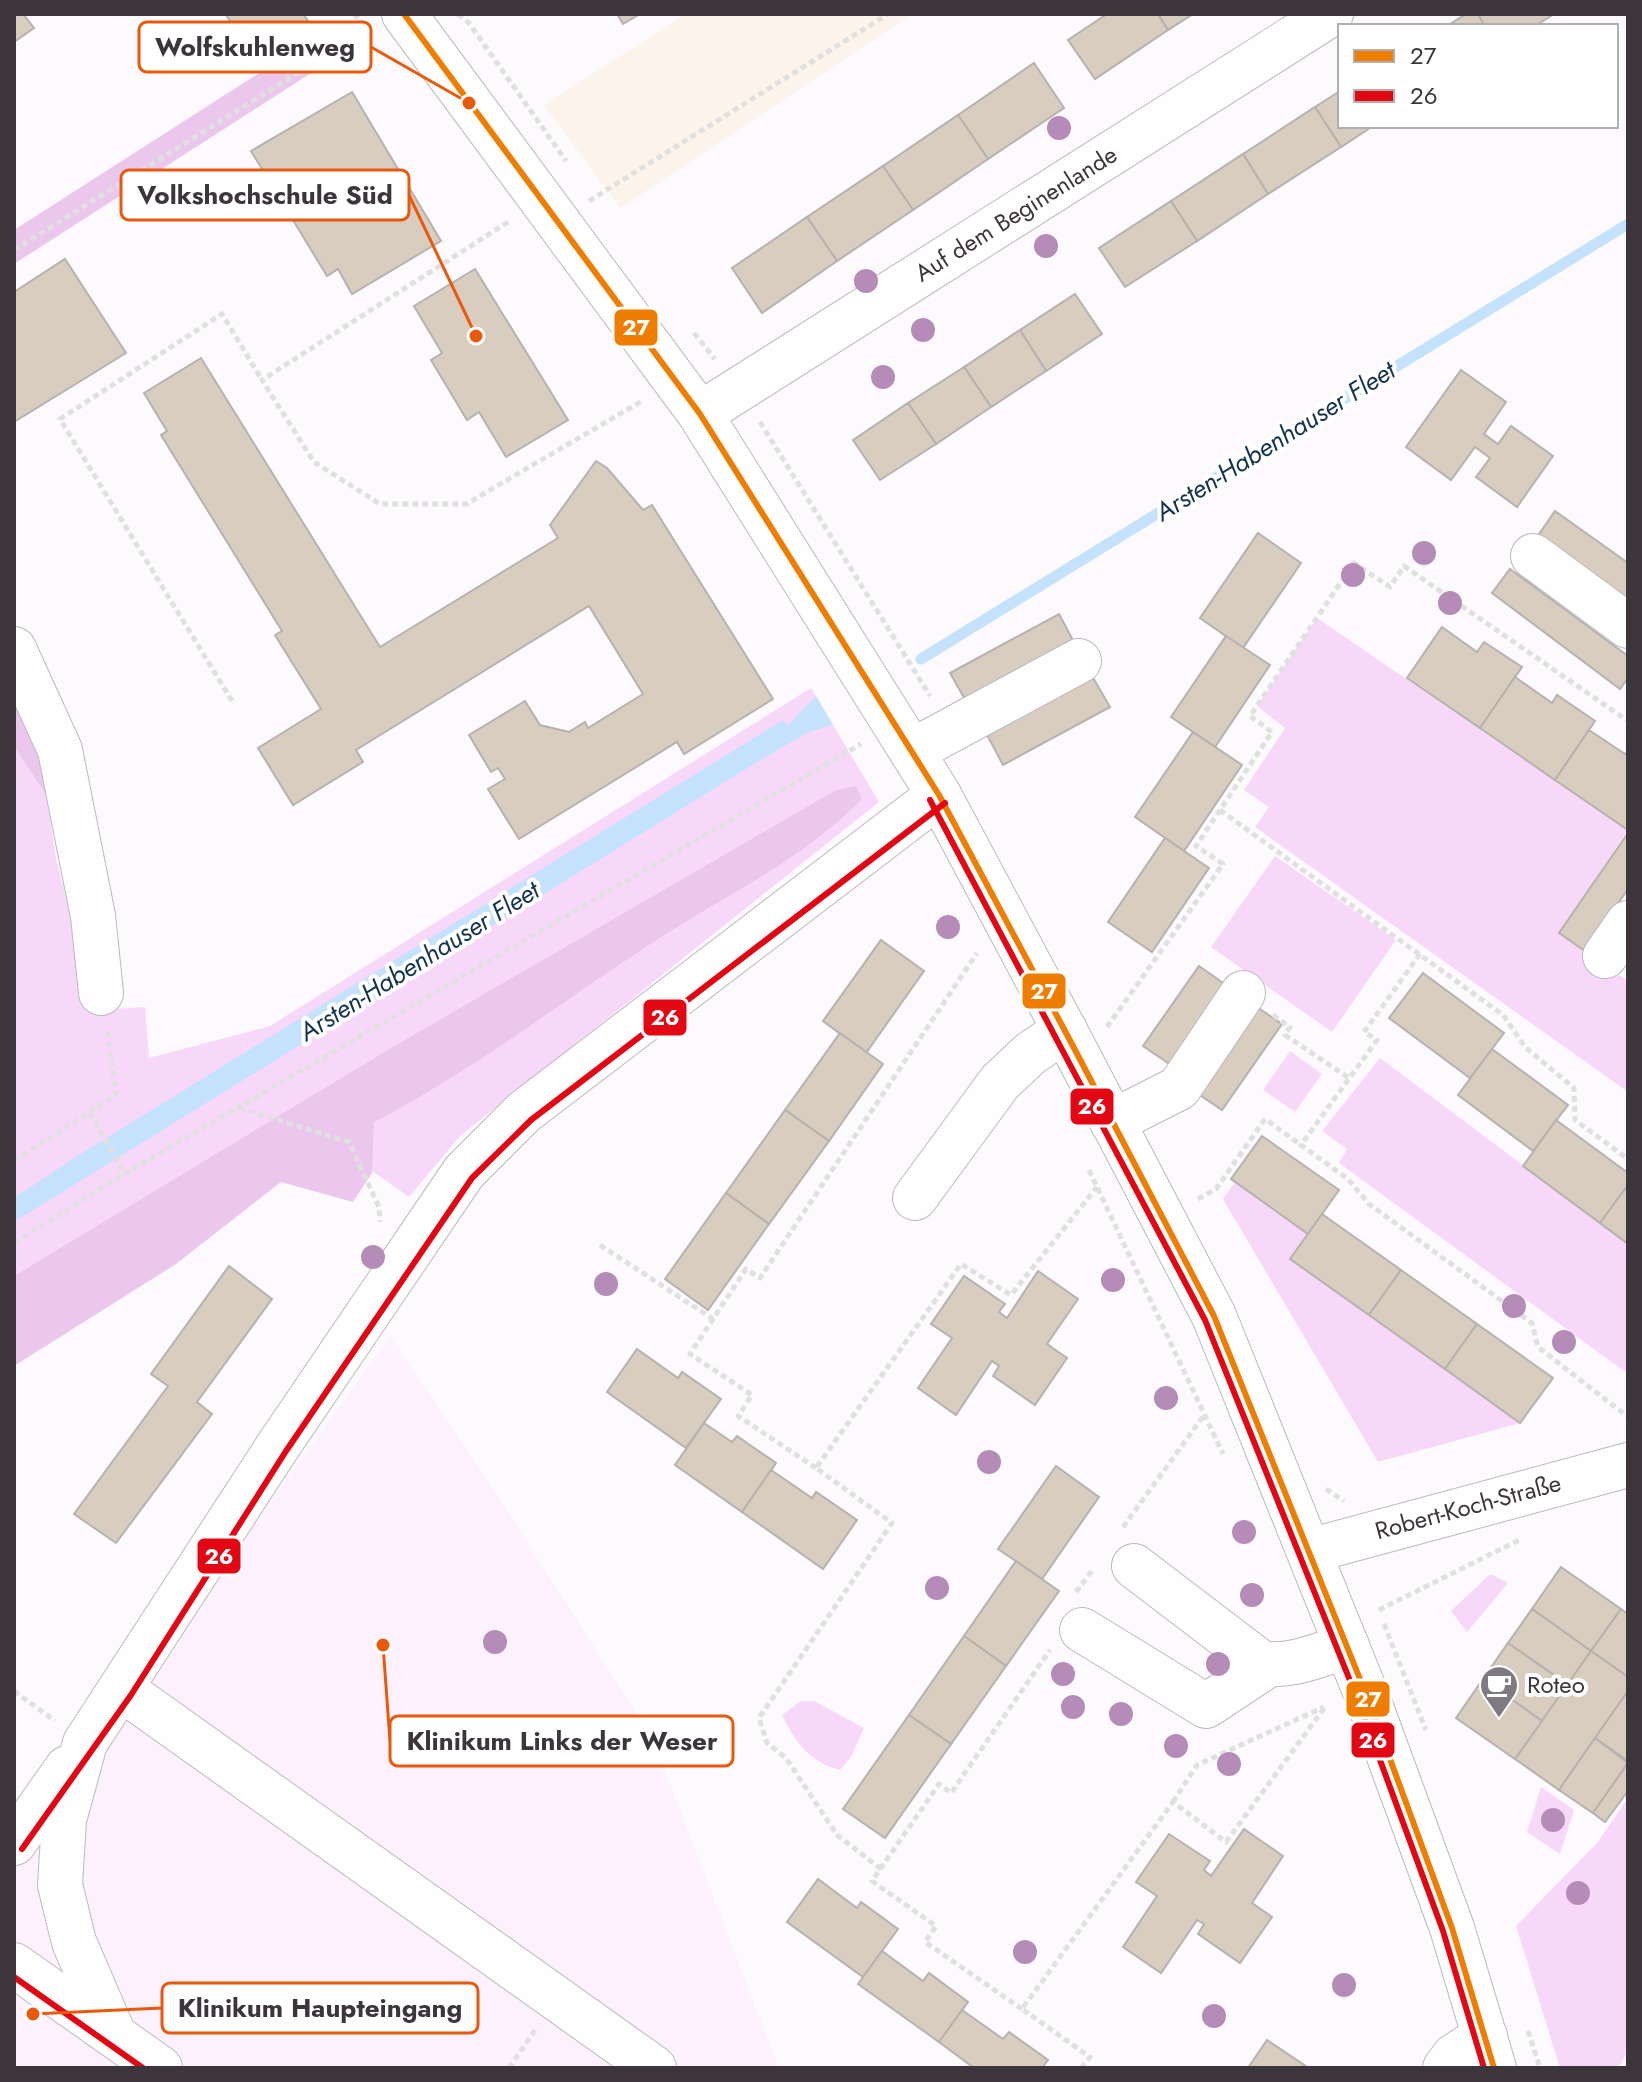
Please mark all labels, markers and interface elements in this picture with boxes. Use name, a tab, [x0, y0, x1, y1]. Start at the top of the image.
callout: Wolfskuhlenweg	[139, 22, 371, 72]
legend	[1338, 24, 1618, 128]
text: Wolfskuhlenweg	[155, 28, 355, 66]
text: 27	[1410, 38, 1437, 73]
text: 26	[1410, 78, 1437, 113]
street label: Auf dem Beginenlande	[908, 137, 1124, 290]
callout: Volkshochschule Süd	[121, 170, 409, 220]
text: Volkshochschule Süd	[136, 176, 393, 214]
line badge: 27	[613, 308, 659, 347]
text: 27	[622, 311, 651, 343]
water label: Arsten-Habenhauser Fleet	[1147, 350, 1404, 531]
water label: Arsten-Habenhauser Fleet	[291, 870, 548, 1051]
line badge: 27	[1021, 972, 1067, 1010]
text: 27	[1030, 975, 1059, 1007]
line badge: 26	[642, 998, 688, 1037]
text: 26	[650, 1001, 680, 1033]
line badge: 26	[1069, 1087, 1115, 1126]
text: 26	[1077, 1090, 1107, 1122]
street label: Robert-Koch-Straße	[1371, 1465, 1565, 1548]
line badge: 26	[196, 1537, 242, 1575]
text: 26	[204, 1540, 234, 1572]
cafe icon: Roteo	[1478, 1664, 1520, 1719]
place label: Roteo	[1527, 1667, 1585, 1702]
line badge: 27	[1345, 1680, 1391, 1718]
text: 27	[1354, 1683, 1383, 1715]
callout: Klinikum Links der Weser	[390, 1716, 733, 1766]
line badge: 26	[1350, 1721, 1396, 1759]
text: Klinikum Links der Weser	[406, 1722, 718, 1760]
text: 26	[1358, 1724, 1388, 1756]
callout: Klinikum Haupteingang	[162, 1983, 478, 2033]
text: Klinikum Haupteingang	[178, 1989, 462, 2027]

